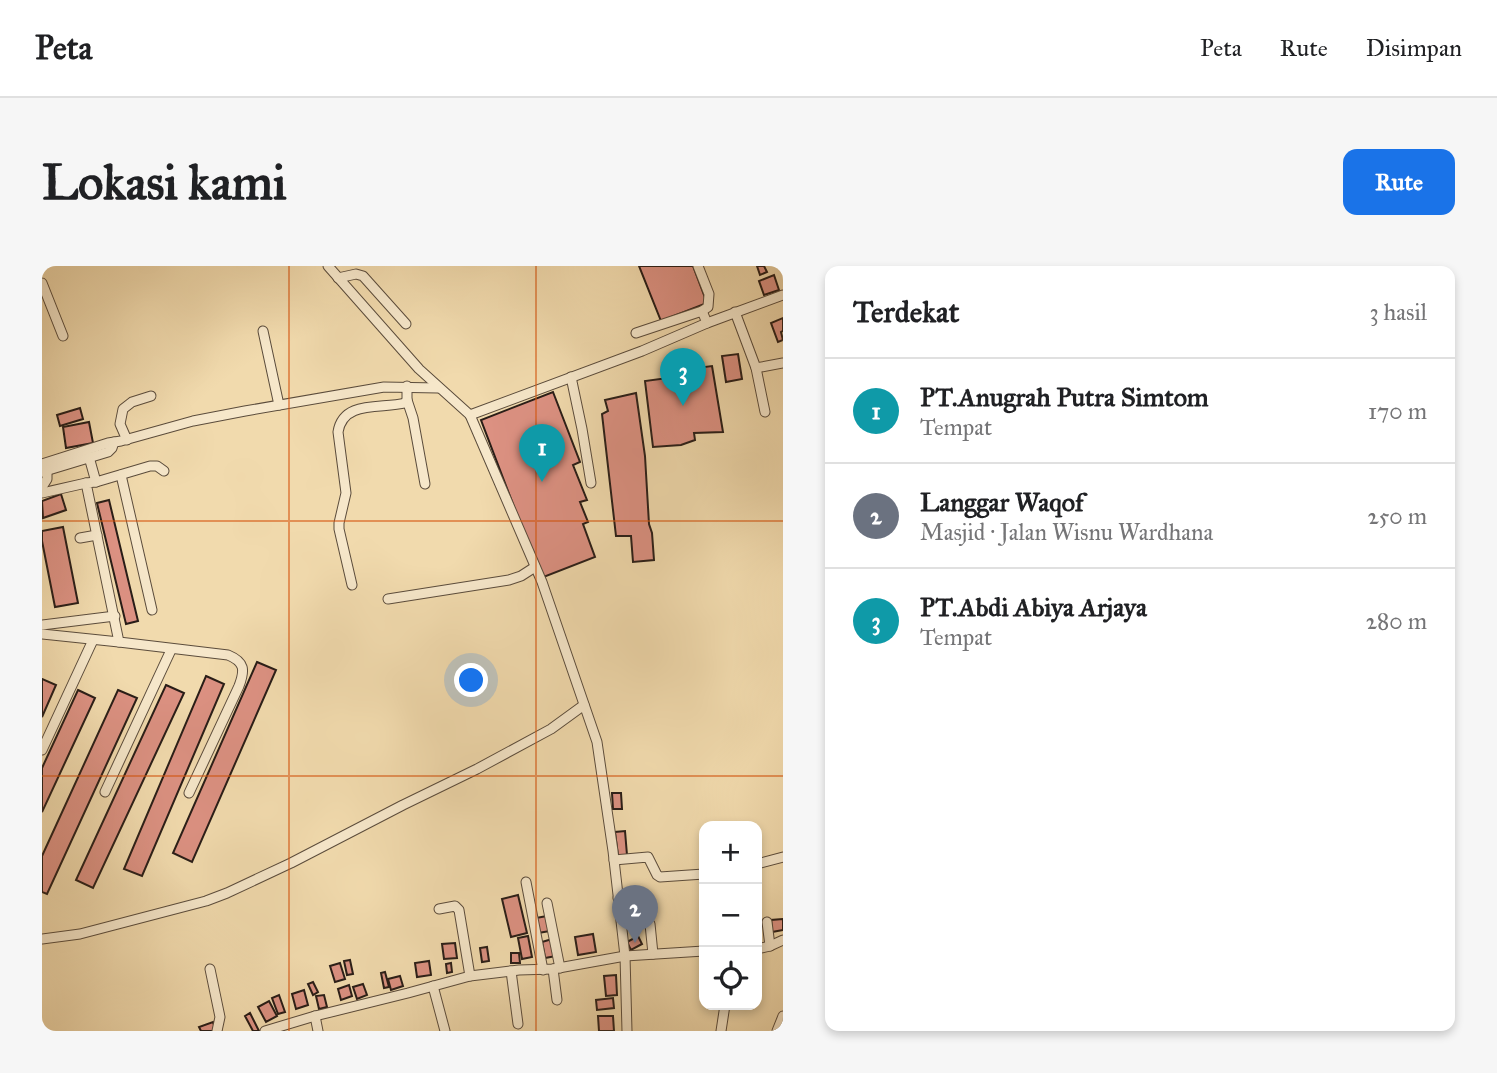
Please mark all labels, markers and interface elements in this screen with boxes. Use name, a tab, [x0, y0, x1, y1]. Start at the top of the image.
text: Peta	[35, 28, 92, 68]
text: Peta	[1200, 33, 1242, 63]
text: Rute	[1280, 33, 1328, 63]
text: Disimpan	[1366, 33, 1462, 63]
button: Rute	[1343, 149, 1455, 215]
text: Lokasi kami	[42, 153, 286, 212]
text: Terdekat	[853, 294, 959, 330]
text: 3 hasil	[1369, 298, 1427, 326]
pin: 3	[660, 348, 706, 406]
text: PT.Anugrah Putra Simtom	[920, 381, 1209, 413]
text: 1	[871, 397, 881, 425]
text: 170 m	[1368, 397, 1427, 425]
text: Tempat	[920, 413, 992, 441]
pin: 1	[519, 424, 565, 482]
text: Langgar Waqof	[920, 486, 1084, 518]
text: 2	[870, 502, 882, 530]
text: 250 m	[1367, 502, 1427, 530]
text: Masjid · Jalan Wisnu Wardhana	[920, 518, 1213, 546]
text: PT.Abdi Abiya Arjaya	[920, 591, 1147, 623]
text: 3	[871, 607, 881, 635]
text: 280 m	[1366, 607, 1427, 635]
text: Tempat	[920, 623, 992, 651]
your location	[454, 663, 488, 697]
map controls	[699, 821, 762, 1010]
button: +	[699, 821, 762, 884]
button: −	[699, 884, 762, 947]
pin: 2	[612, 885, 658, 943]
button: locate	[699, 947, 762, 1010]

